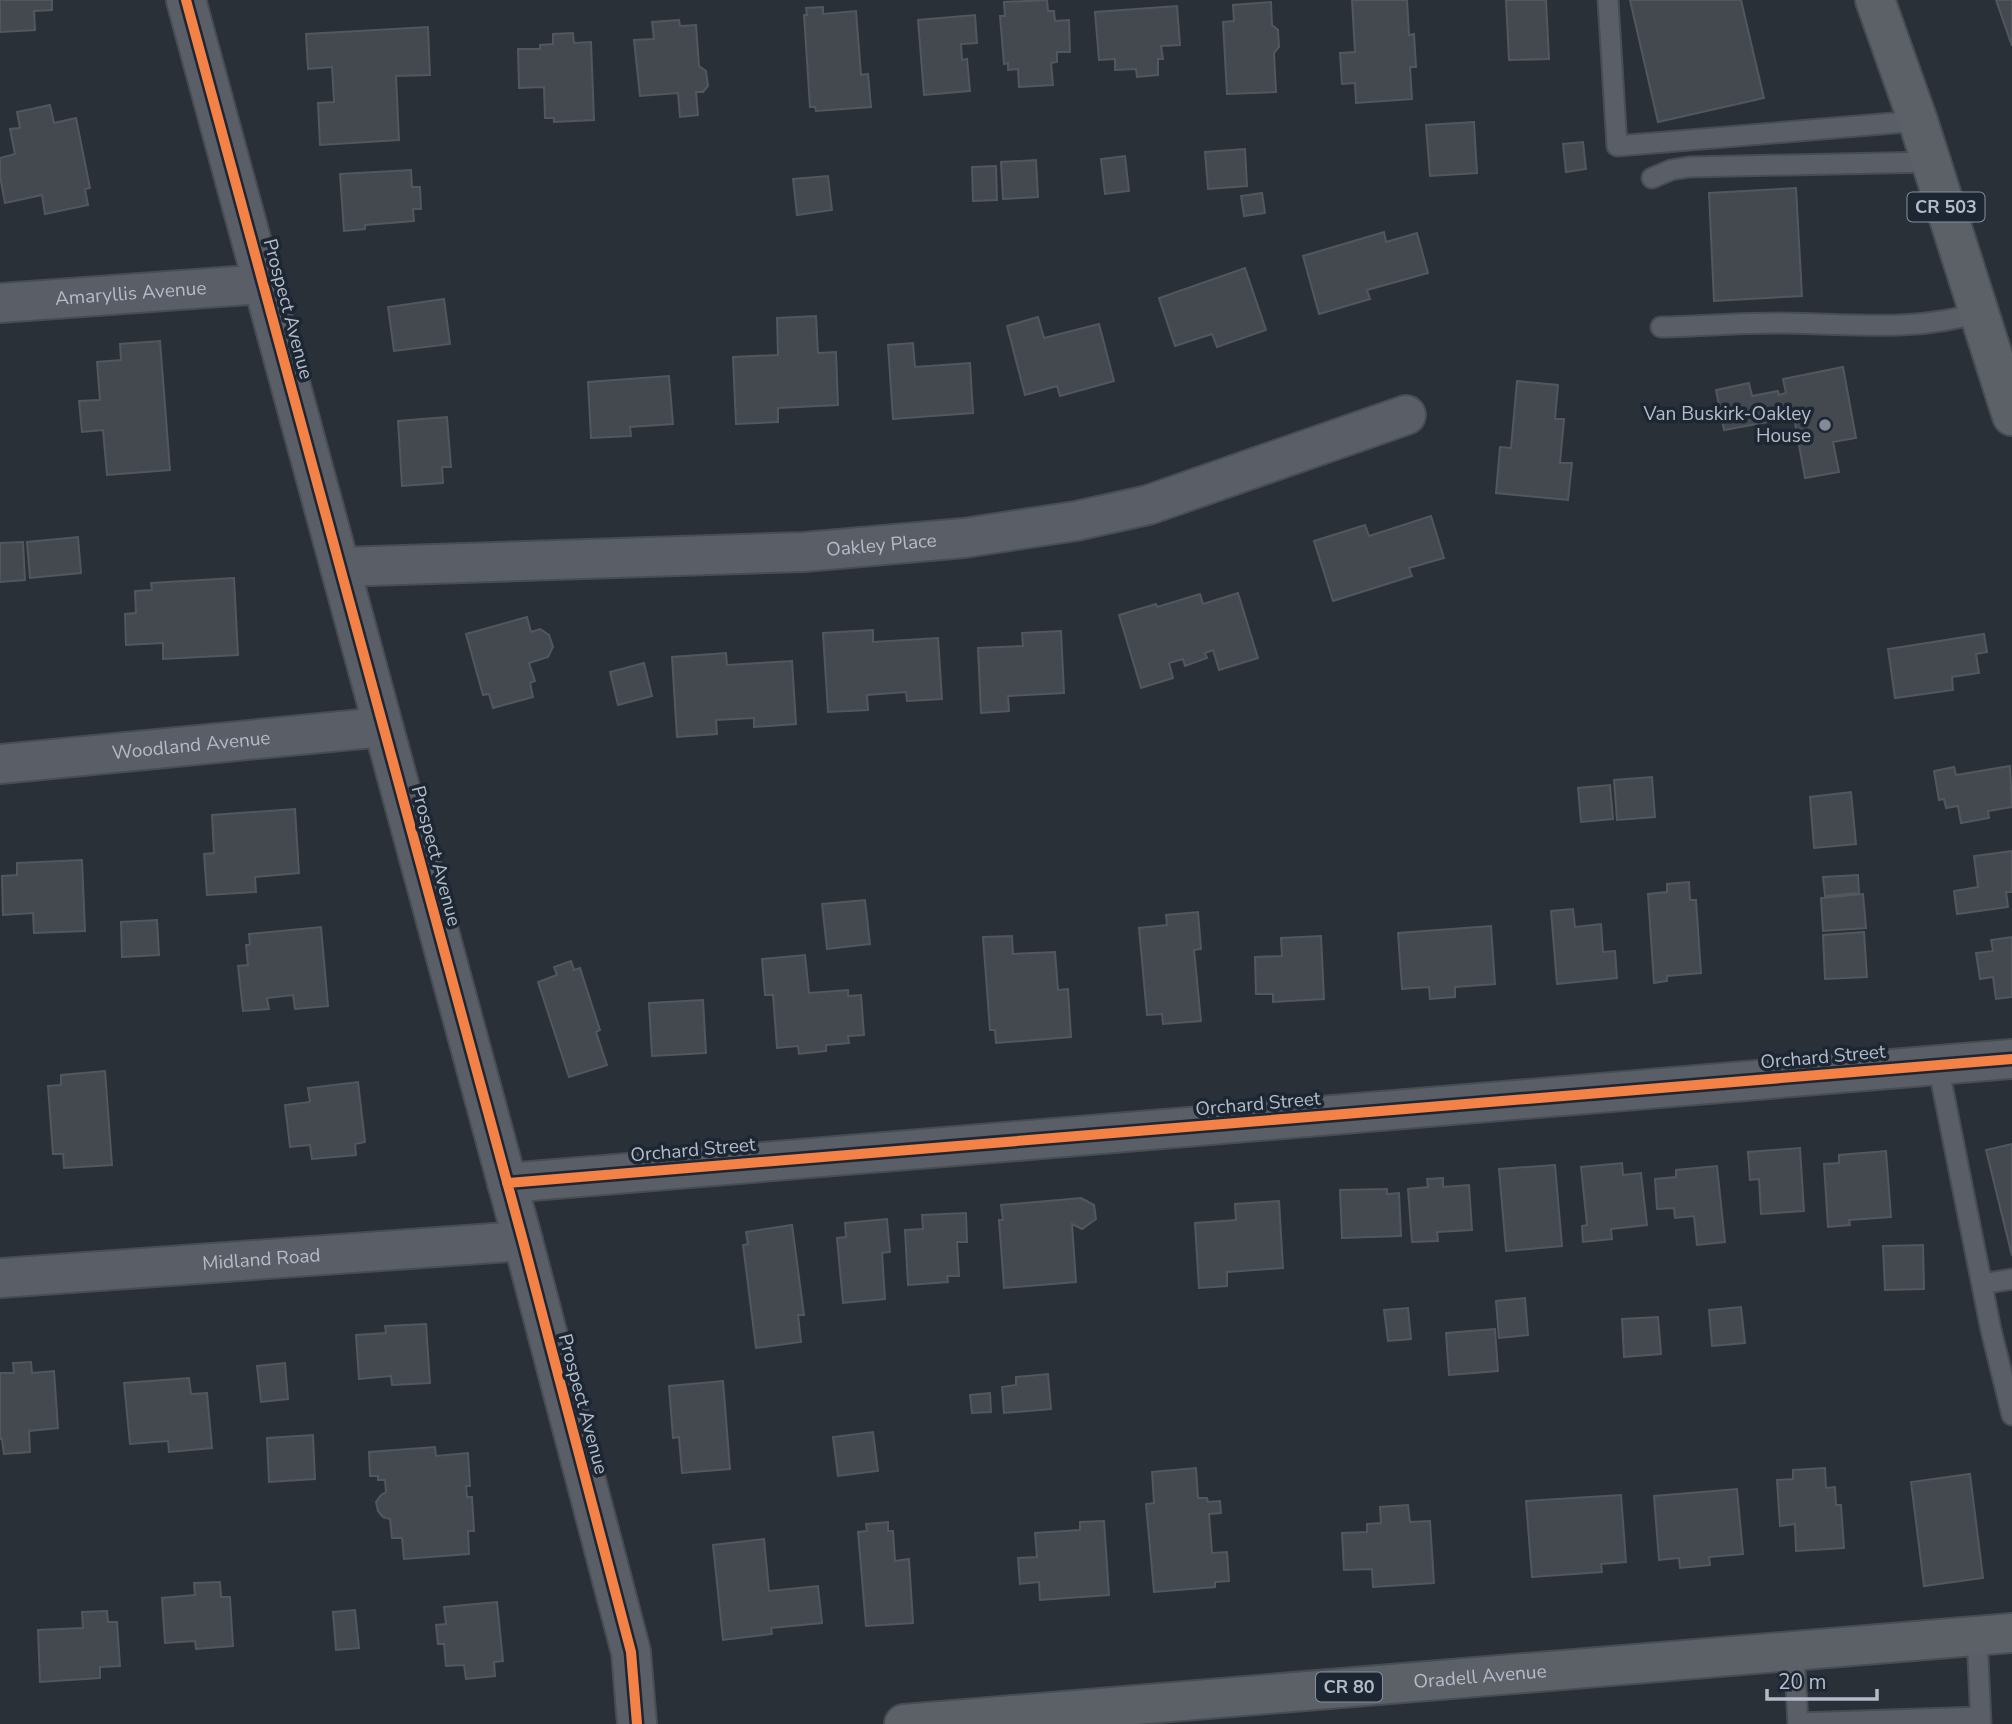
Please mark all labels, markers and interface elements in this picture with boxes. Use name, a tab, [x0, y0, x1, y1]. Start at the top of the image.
road number: CR 503	[1908, 192, 1984, 222]
street label: Prospect Avenue	[257, 236, 319, 382]
street label: Amaryllis Avenue	[54, 275, 207, 312]
place label: Van Buskirk-Oakley House	[1642, 401, 1811, 449]
marker: Van Buskirk-Oakley House	[1817, 417, 1833, 433]
street label: Oakley Place	[825, 527, 938, 563]
street label: Woodland Avenue	[111, 725, 272, 766]
street label: Prospect Avenue	[405, 783, 467, 929]
street label: Orchard Street	[1759, 1039, 1887, 1075]
street label: Orchard Street	[1194, 1086, 1322, 1122]
street label: Orchard Street	[629, 1132, 757, 1168]
street label: Midland Road	[201, 1242, 321, 1277]
street label: Prospect Avenue	[552, 1331, 614, 1477]
street label: Oradell Avenue	[1413, 1658, 1548, 1695]
scale bar	[1767, 1658, 1877, 1702]
text: 20 m	[1778, 1668, 1827, 1696]
road number: CR 80	[1316, 1672, 1382, 1702]

